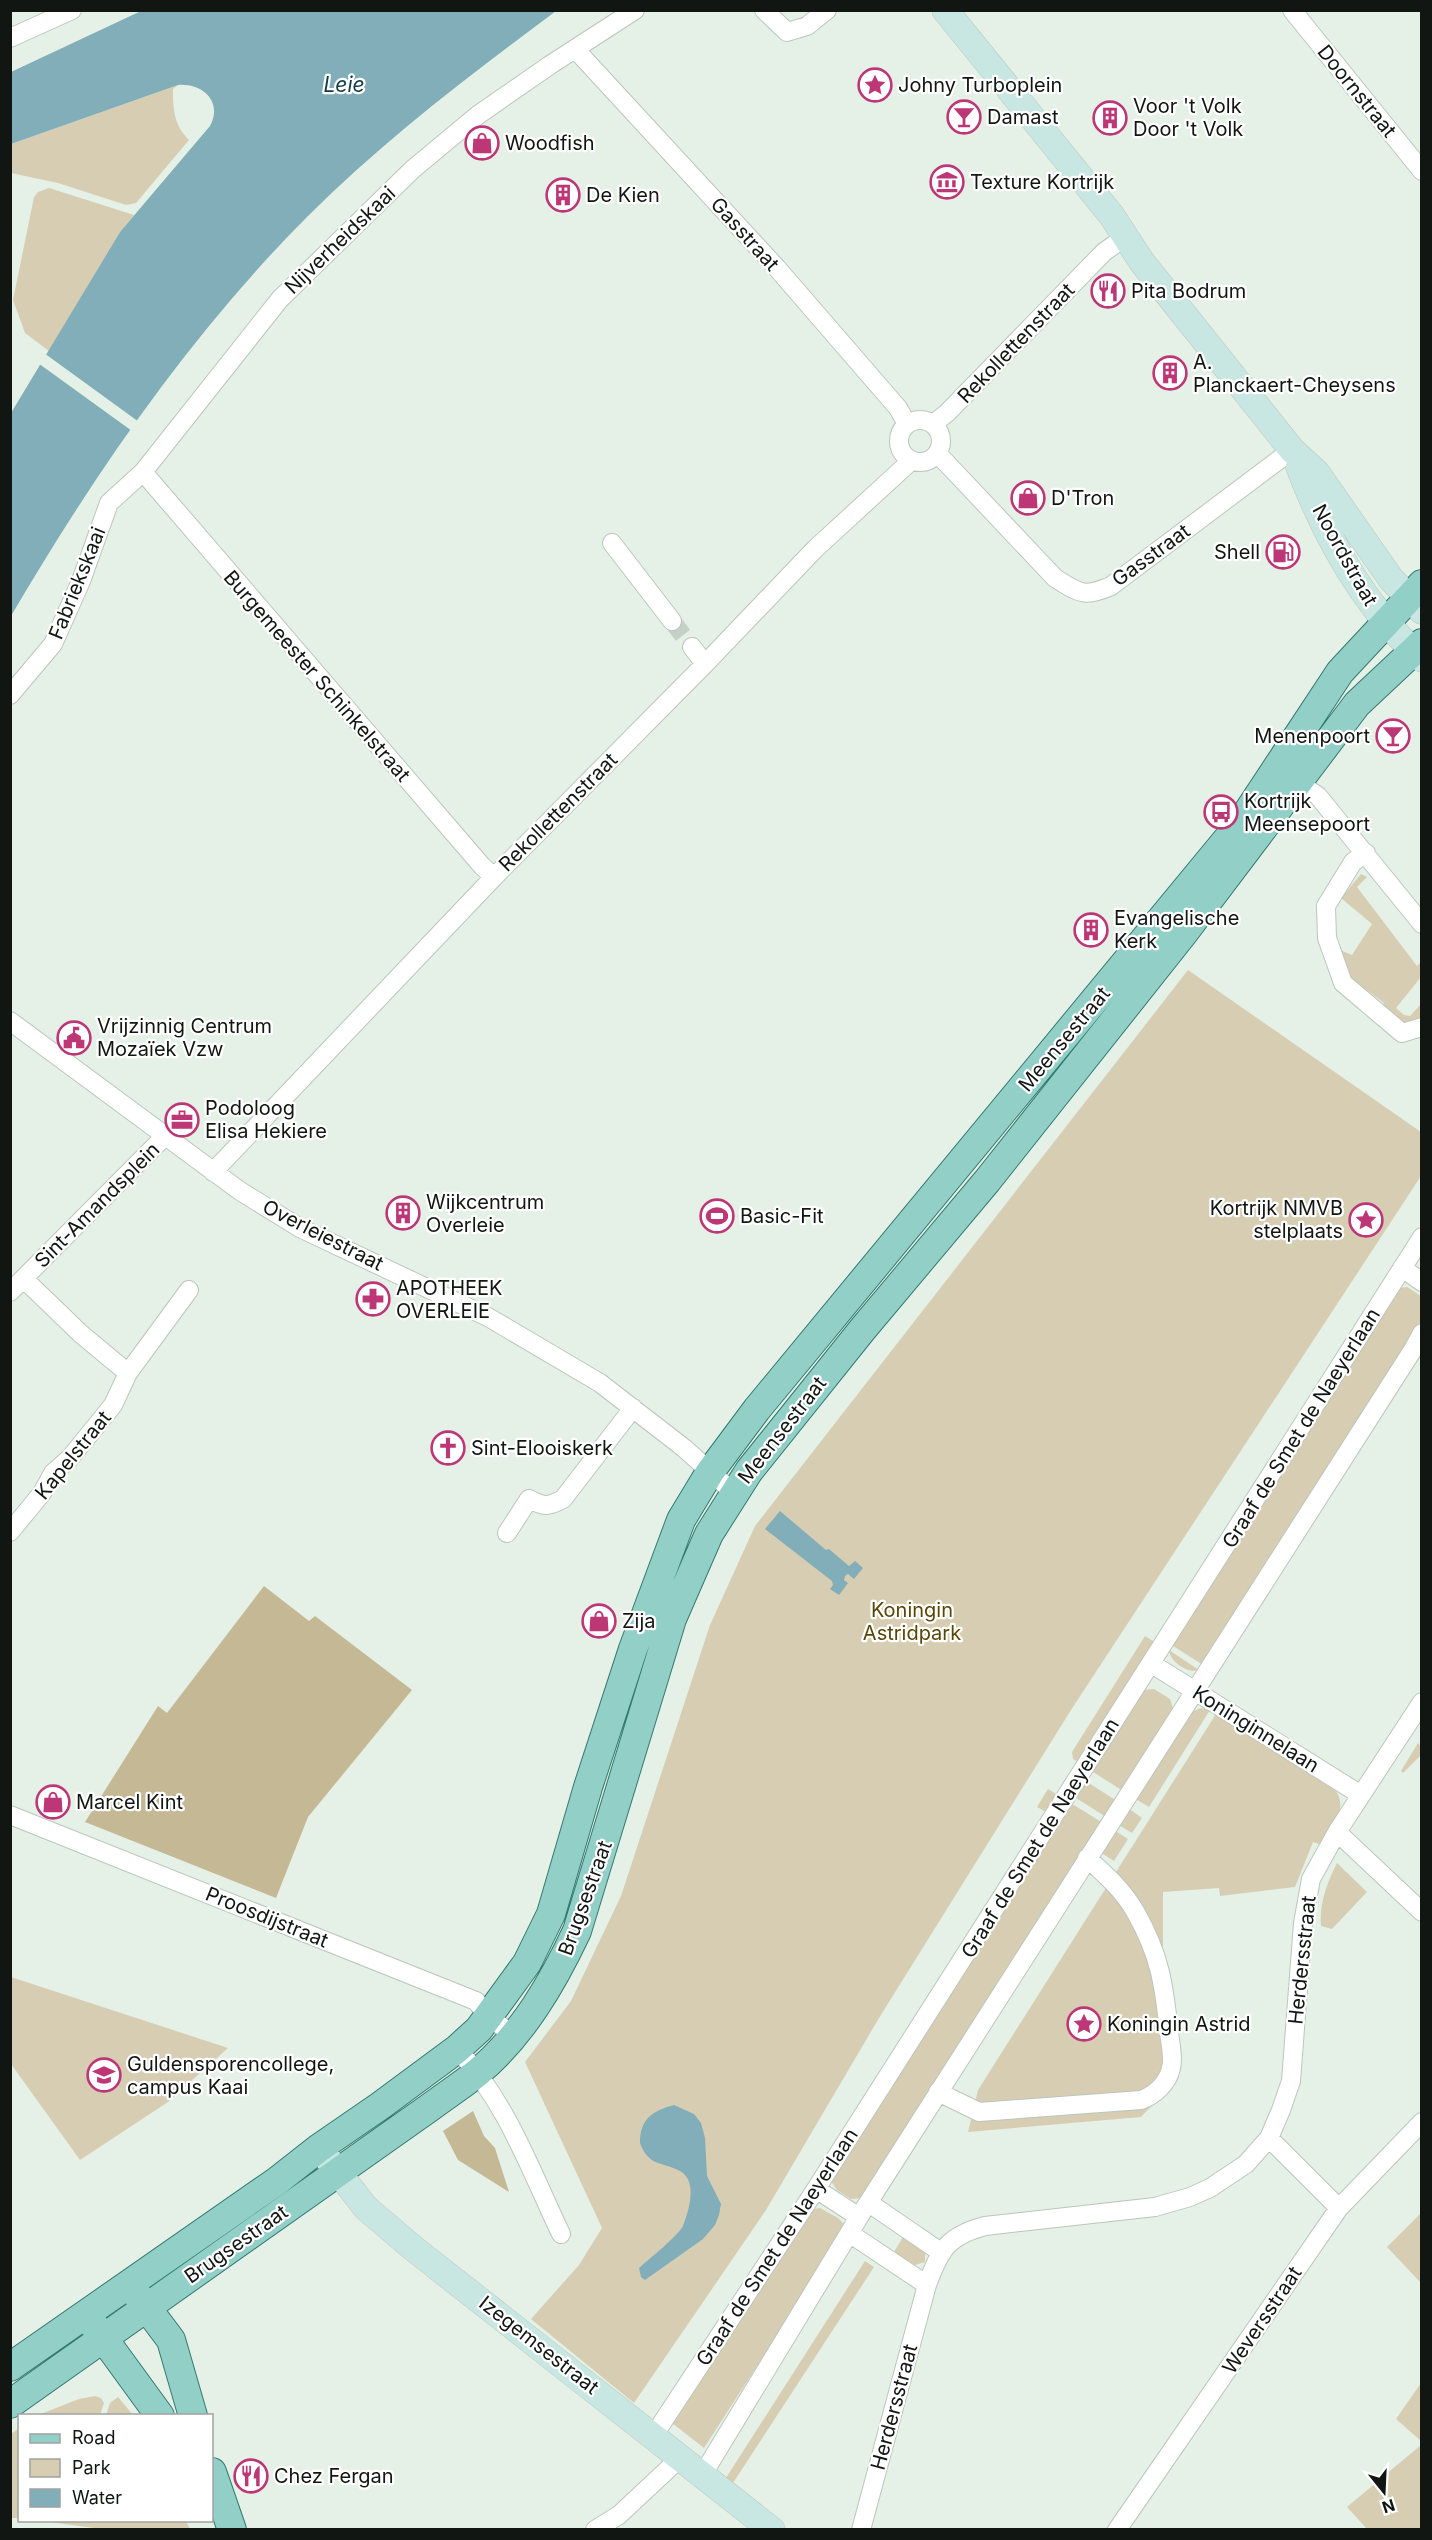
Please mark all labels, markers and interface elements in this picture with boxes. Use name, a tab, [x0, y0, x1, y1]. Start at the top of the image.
street label: Doornstraat	[1313, 40, 1402, 142]
place icon: Johny Turboplein	[857, 67, 893, 103]
water label: Leie	[323, 72, 365, 97]
place label: Johny Turboplein	[898, 73, 1062, 97]
place label: Voor 't Volk Door 't Volk	[1133, 94, 1243, 141]
bar icon: Damast	[946, 99, 982, 135]
building icon: Voor 't Volk Door 't Volk	[1092, 100, 1128, 136]
place label: Damast	[987, 105, 1059, 129]
shop icon: Woodfish	[464, 125, 500, 161]
place label: Woodfish	[505, 131, 595, 155]
museum icon: Texture Kortrijk	[929, 164, 965, 200]
place label: Texture Kortrijk	[970, 170, 1114, 194]
building icon: De Kien	[545, 177, 581, 213]
street label: Nijverheidskaai	[280, 181, 400, 299]
place label: De Kien	[586, 183, 660, 207]
street label: Gasstraat	[706, 192, 784, 276]
restaurant icon: Pita Bodrum	[1090, 273, 1126, 309]
street label: Rekollettenstraat	[953, 278, 1080, 408]
place label: Pita Bodrum	[1131, 279, 1246, 303]
place label: A. Planckaert-Cheysens	[1193, 350, 1396, 397]
building icon: A. Planckaert-Cheysens	[1152, 355, 1188, 391]
shop icon: D'Tron	[1010, 480, 1046, 516]
place label: D'Tron	[1051, 486, 1114, 510]
street label: Noordstraat	[1307, 500, 1383, 610]
street label: Gasstraat	[1107, 518, 1195, 591]
street label: Fabriekskaai	[44, 523, 110, 643]
fuel station icon: Shell	[1265, 534, 1301, 570]
place label: Shell	[1214, 540, 1260, 564]
street label: Burgemeester Schinkelstraat	[219, 565, 416, 787]
bar icon: Menenpoort	[1375, 718, 1411, 754]
place label: Menenpoort	[1254, 724, 1370, 748]
street label: Rekollettenstraat	[494, 747, 623, 876]
place label: Kortrijk Meensepoort	[1244, 789, 1370, 836]
bus stop icon: Kortrijk Meensepoort	[1203, 794, 1239, 830]
place label: Evangelische Kerk	[1114, 906, 1239, 953]
building icon: Evangelische Kerk	[1073, 912, 1109, 948]
street label: Meensestraat	[1013, 982, 1115, 1096]
place label: Vrijzinnig Centrum Mozaïek Vzw	[97, 1014, 272, 1061]
public building icon: Vrijzinnig Centrum Mozaïek Vzw	[56, 1020, 92, 1056]
place label: Podoloog Elisa Hekiere	[205, 1096, 327, 1143]
office icon: Podoloog Elisa Hekiere	[164, 1102, 200, 1138]
street label: Sint-Amandsplein	[30, 1138, 164, 1272]
place label: Wijkcentrum Overleie	[426, 1190, 544, 1237]
street label: Overleiestraat	[259, 1194, 388, 1276]
building icon: Wijkcentrum Overleie	[385, 1195, 421, 1231]
place label: Kortrijk NMVB stelplaats	[1210, 1196, 1343, 1243]
sports icon: Basic-Fit	[699, 1198, 735, 1234]
place icon: Kortrijk NMVB stelplaats	[1348, 1202, 1384, 1238]
place label: Basic-Fit	[740, 1204, 824, 1228]
place label: APOTHEEK OVERLEIE	[396, 1276, 503, 1323]
pharmacy icon: APOTHEEK OVERLEIE	[355, 1281, 391, 1317]
street label: Graaf de Smet de Naeyerlaan	[1217, 1304, 1385, 1552]
street label: Meensestraat	[733, 1371, 831, 1488]
street label: Kapelstraat	[30, 1406, 116, 1504]
church icon: Sint-Elooiskerk	[430, 1430, 466, 1466]
place label: Sint-Elooiskerk	[471, 1436, 613, 1460]
park label: Koningin Astridpark	[863, 1598, 961, 1645]
shop icon: Zija	[581, 1603, 617, 1639]
place label: Zija	[622, 1609, 656, 1633]
street label: Koninginnelaan	[1188, 1680, 1324, 1778]
street label: Graaf de Smet de Naeyerlaan	[956, 1714, 1124, 1962]
shop icon: Marcel Kint	[35, 1784, 71, 1820]
place label: Marcel Kint	[76, 1790, 183, 1814]
street label: Brugsestraat	[553, 1837, 617, 1959]
street label: Proosdijstraat	[202, 1882, 332, 1953]
street label: Herdersstraat	[1283, 1894, 1321, 2026]
place icon: Koningin Astrid	[1066, 2006, 1102, 2042]
place label: Koningin Astrid	[1107, 2012, 1251, 2036]
place label: Guldensporencollege, campus Kaai	[127, 2052, 334, 2099]
school or university icon: Guldensporencollege, campus Kaai	[86, 2057, 122, 2093]
street label: Graaf de Smet de Naeyerlaan	[691, 2124, 863, 2370]
street label: Brugsestraat	[180, 2199, 293, 2288]
street label: Weversstraat	[1217, 2261, 1307, 2378]
street label: Izegemsestraat	[474, 2291, 604, 2399]
street label: Herdersstraat	[866, 2341, 922, 2473]
legend	[18, 2414, 213, 2522]
text: Road	[72, 2427, 115, 2448]
text: Park	[72, 2457, 111, 2478]
restaurant icon: Chez Fergan	[233, 2458, 269, 2494]
north arrow	[1354, 2462, 1414, 2522]
place label: Chez Fergan	[274, 2464, 394, 2488]
text: Water	[72, 2487, 122, 2508]
text: N	[1380, 2495, 1398, 2518]

